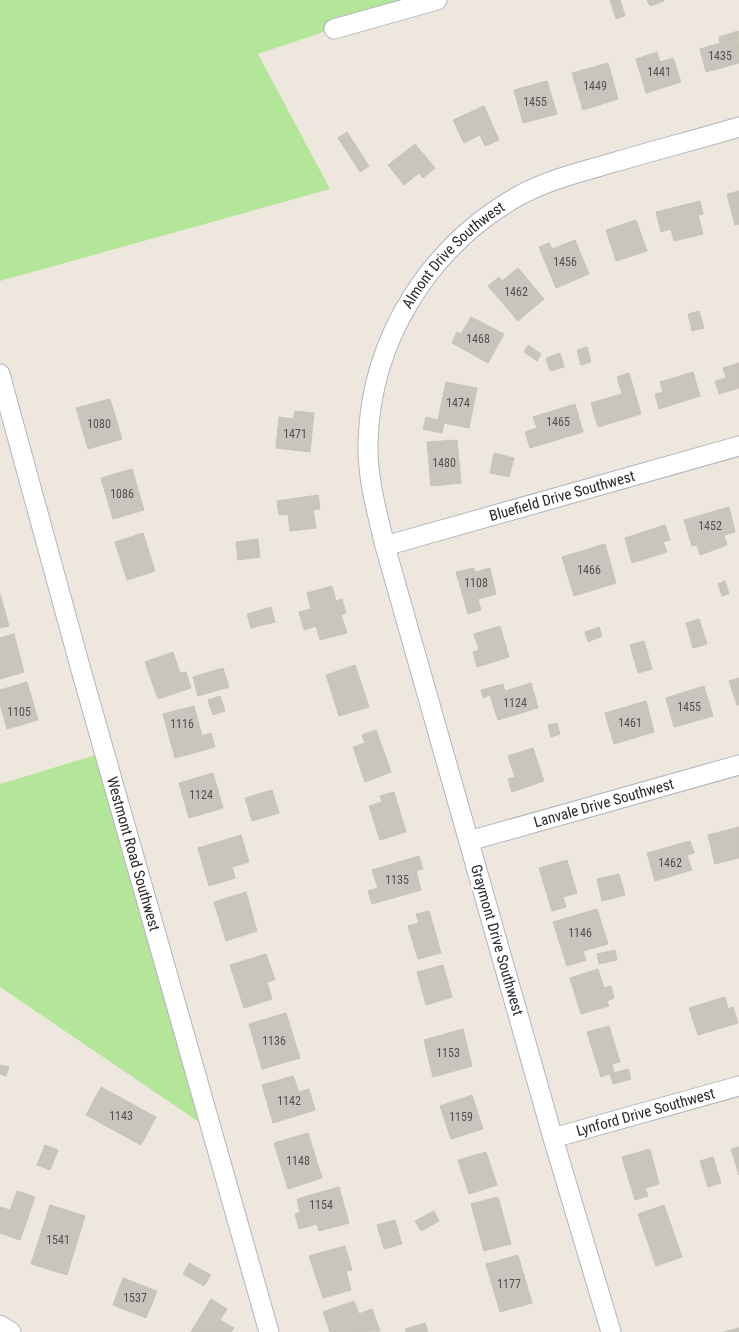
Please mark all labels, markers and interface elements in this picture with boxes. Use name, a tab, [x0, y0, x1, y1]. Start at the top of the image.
house number: 1435	[708, 49, 732, 63]
house number: 1441	[647, 65, 671, 79]
house number: 1449	[583, 79, 607, 93]
house number: 1455	[523, 95, 547, 109]
street label: Almont Drive Southwest	[398, 198, 508, 312]
house number: 1456	[553, 255, 577, 269]
house number: 1462	[504, 285, 528, 299]
house number: 1468	[466, 332, 490, 346]
house number: 1474	[446, 396, 470, 410]
house number: 1465	[546, 415, 570, 429]
house number: 1080	[87, 417, 111, 431]
house number: 1471	[283, 427, 307, 441]
house number: 1480	[432, 456, 456, 470]
street label: Bluefield Drive Southwest	[487, 467, 637, 525]
house number: 1086	[110, 487, 134, 501]
house number: 1452	[698, 519, 722, 533]
house number: 1466	[577, 563, 601, 577]
house number: 1108	[464, 576, 488, 590]
house number: 1124	[503, 696, 527, 710]
house number: 1455	[677, 700, 701, 714]
house number: 1105	[7, 705, 31, 719]
house number: 1461	[618, 716, 642, 730]
house number: 1116	[170, 717, 194, 731]
street label: Westmont Road Southwest	[103, 775, 164, 933]
street label: Lanvale Drive Southwest	[532, 775, 676, 831]
house number: 1124	[189, 788, 213, 802]
house number: 1462	[658, 856, 682, 870]
street label: Graymont Drive Southwest	[467, 862, 527, 1018]
house number: 1135	[385, 873, 409, 887]
house number: 1146	[568, 926, 592, 940]
house number: 1136	[262, 1034, 286, 1048]
house number: 1153	[436, 1046, 460, 1060]
street label: Lynford Drive Southwest	[574, 1084, 717, 1140]
house number: 1142	[277, 1094, 301, 1108]
house number: 1143	[109, 1109, 133, 1123]
house number: 1159	[449, 1110, 473, 1124]
house number: 1148	[286, 1154, 310, 1168]
house number: 1154	[309, 1198, 333, 1212]
house number: 1541	[46, 1233, 70, 1247]
house number: 1177	[497, 1277, 521, 1291]
house number: 1537	[123, 1291, 147, 1305]

